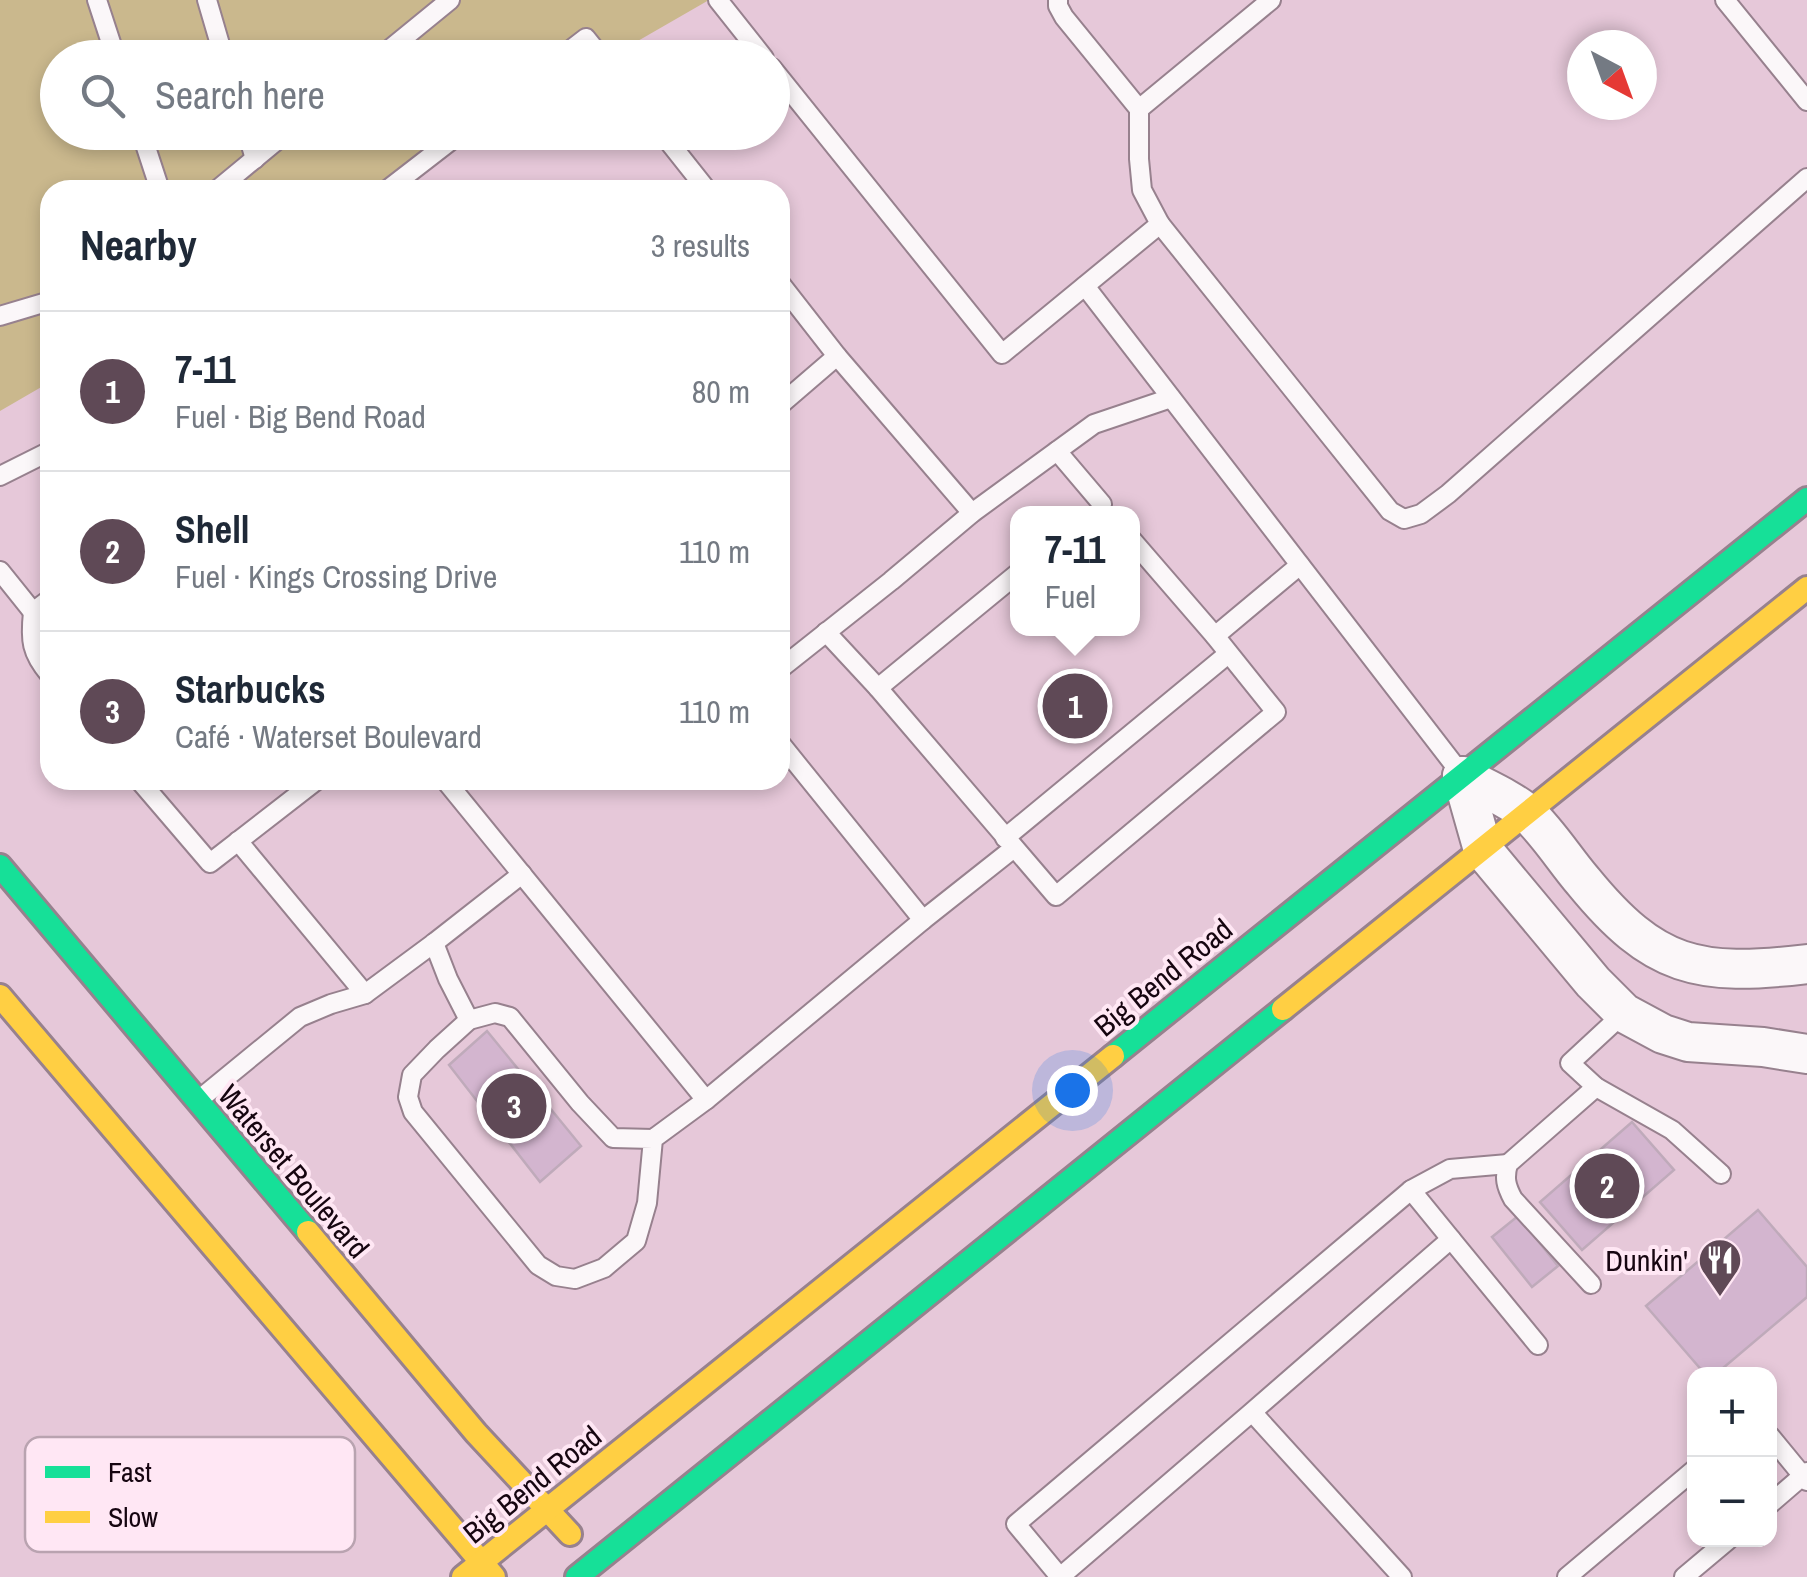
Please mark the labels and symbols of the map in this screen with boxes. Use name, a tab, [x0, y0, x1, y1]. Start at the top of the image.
north arrow	[1567, 30, 1657, 120]
pin: 1	[1042, 668, 1108, 744]
street label: Big Bend Road	[1086, 909, 1240, 1045]
your location	[1047, 1065, 1098, 1116]
pin: 3	[482, 1068, 546, 1144]
street label: Waterset Boulevard	[210, 1076, 378, 1266]
pin: 2	[1574, 1148, 1640, 1224]
restaurant icon: Dunkin'	[1697, 1237, 1743, 1298]
place label: Dunkin'	[1605, 1240, 1688, 1280]
street label: Big Bend Road	[455, 1416, 609, 1552]
legend	[25, 1437, 355, 1552]
text: Fast	[108, 1453, 152, 1491]
text: Slow	[108, 1498, 158, 1536]

